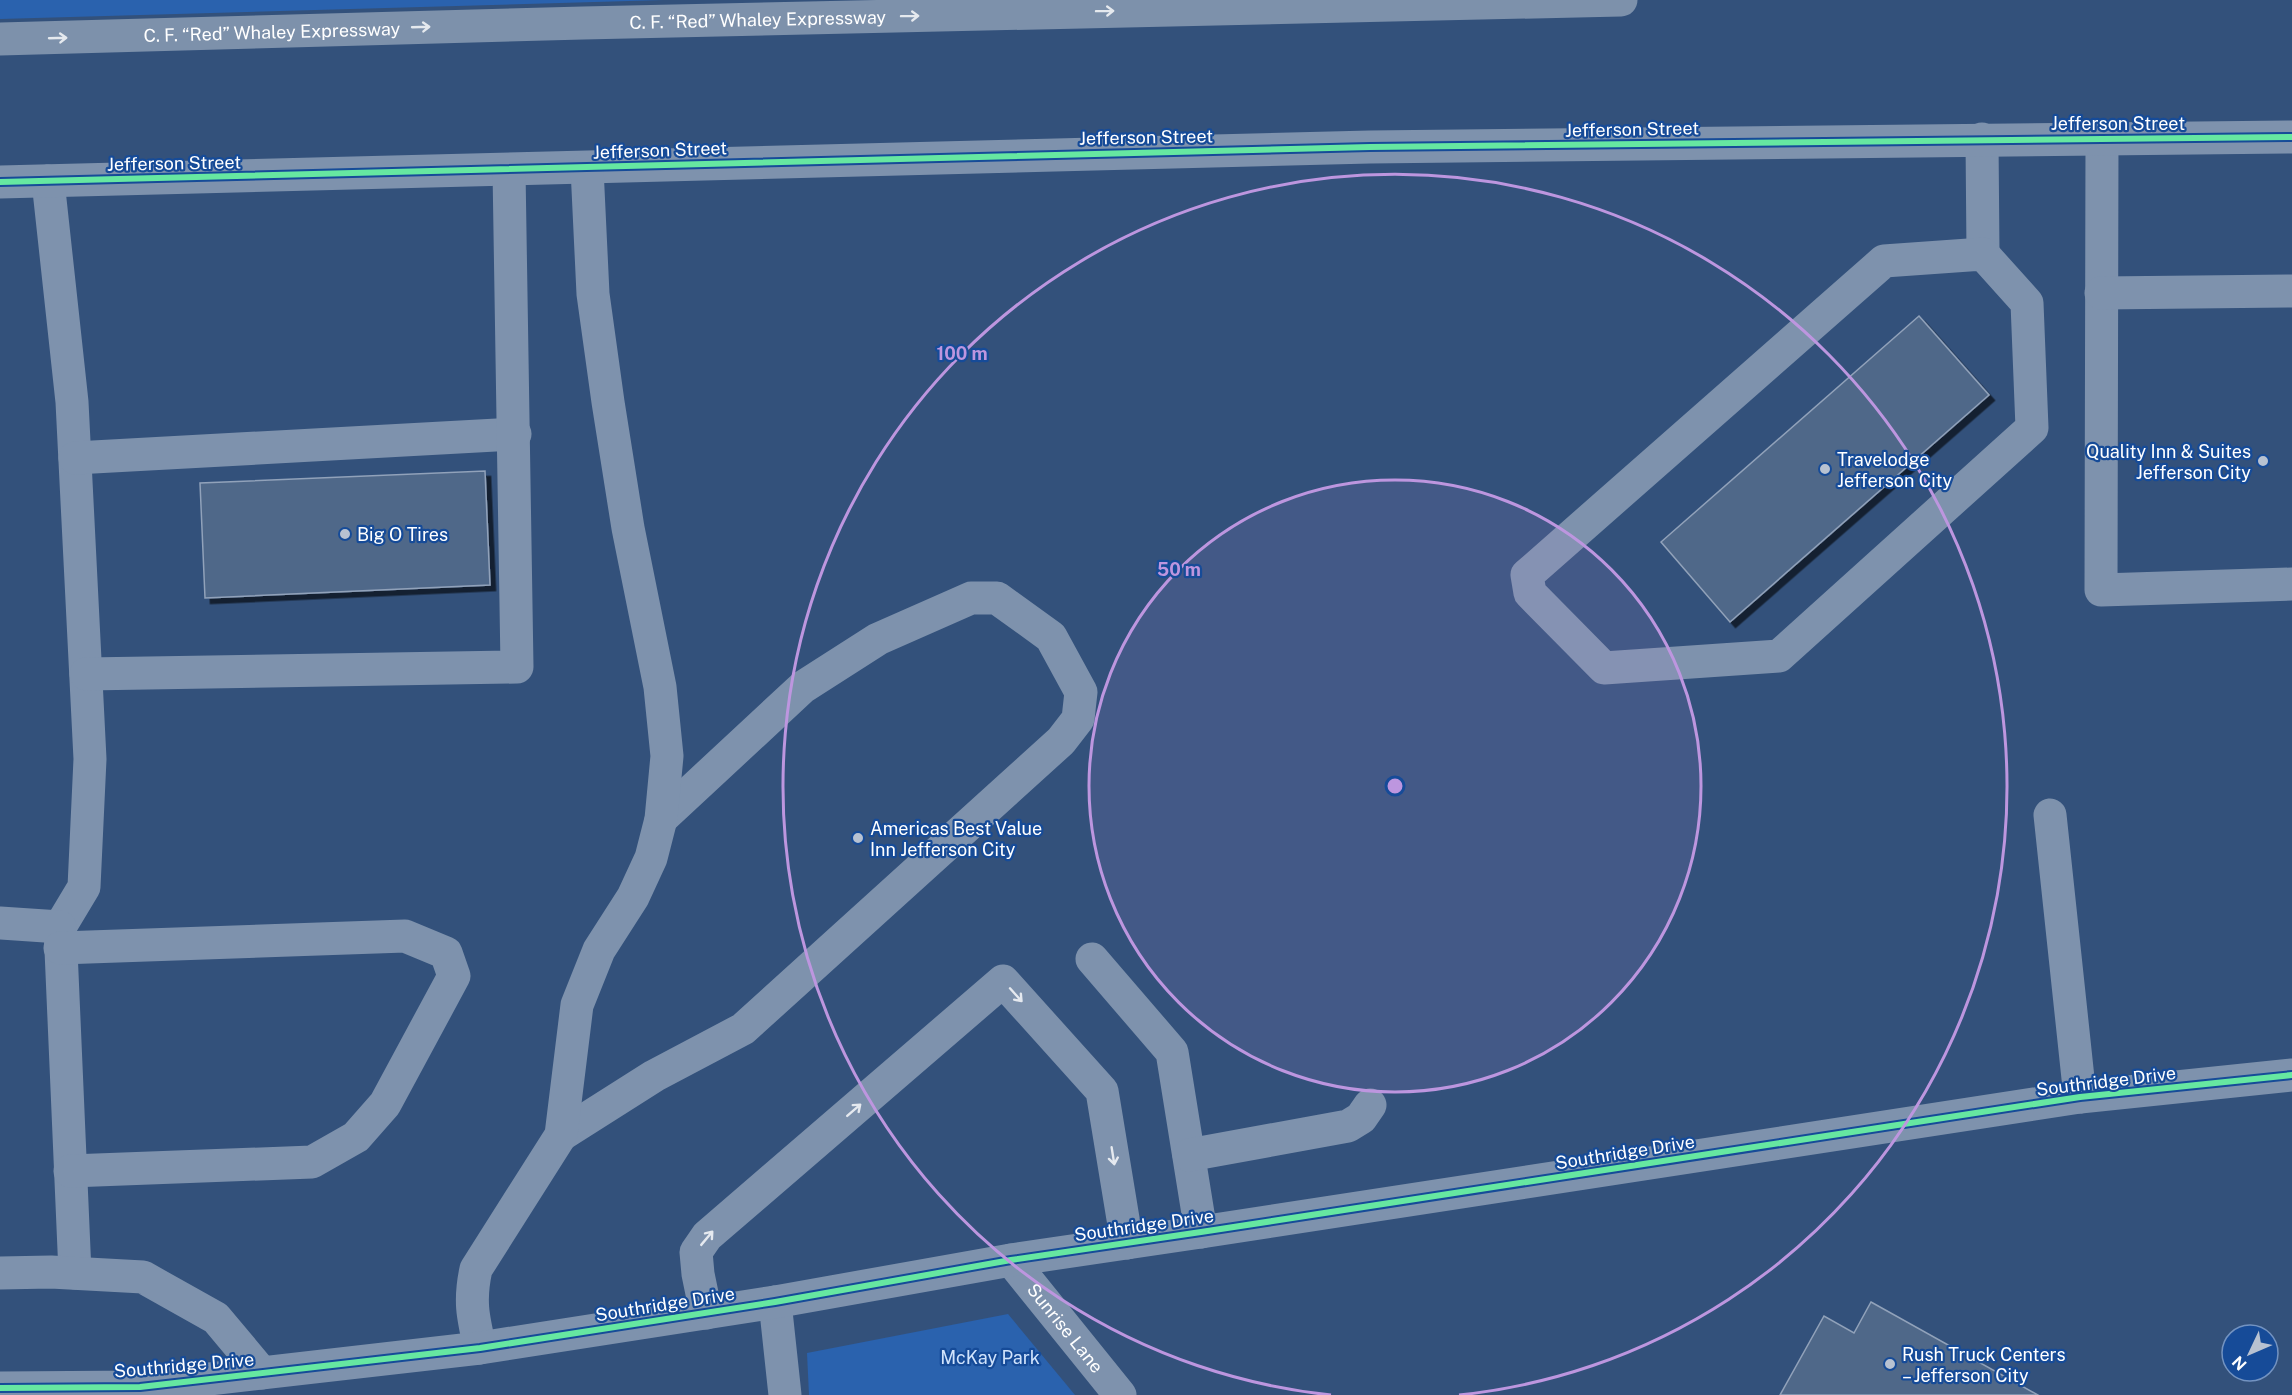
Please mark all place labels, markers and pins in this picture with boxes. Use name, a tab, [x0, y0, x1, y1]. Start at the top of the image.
place label: Quality Inn & Suites Jefferson City	[2086, 441, 2251, 483]
place label: Travelodge Jefferson City	[1837, 449, 1953, 491]
marker: Quality Inn & Suites Jefferson City	[2256, 454, 2270, 468]
marker: Travelodge Jefferson City	[1818, 462, 1832, 476]
place label: Big O Tires	[357, 524, 448, 545]
marker: Big O Tires	[338, 527, 352, 541]
centre of rings	[1385, 776, 1405, 796]
place label: Americas Best Value Inn Jefferson City	[870, 818, 1042, 860]
marker: Americas Best Value Inn Jefferson City	[851, 831, 865, 845]
place label: Rush Truck Centers – Jefferson City	[1902, 1344, 2066, 1386]
marker: Rush Truck Centers – Jefferson City	[1883, 1357, 1897, 1371]

